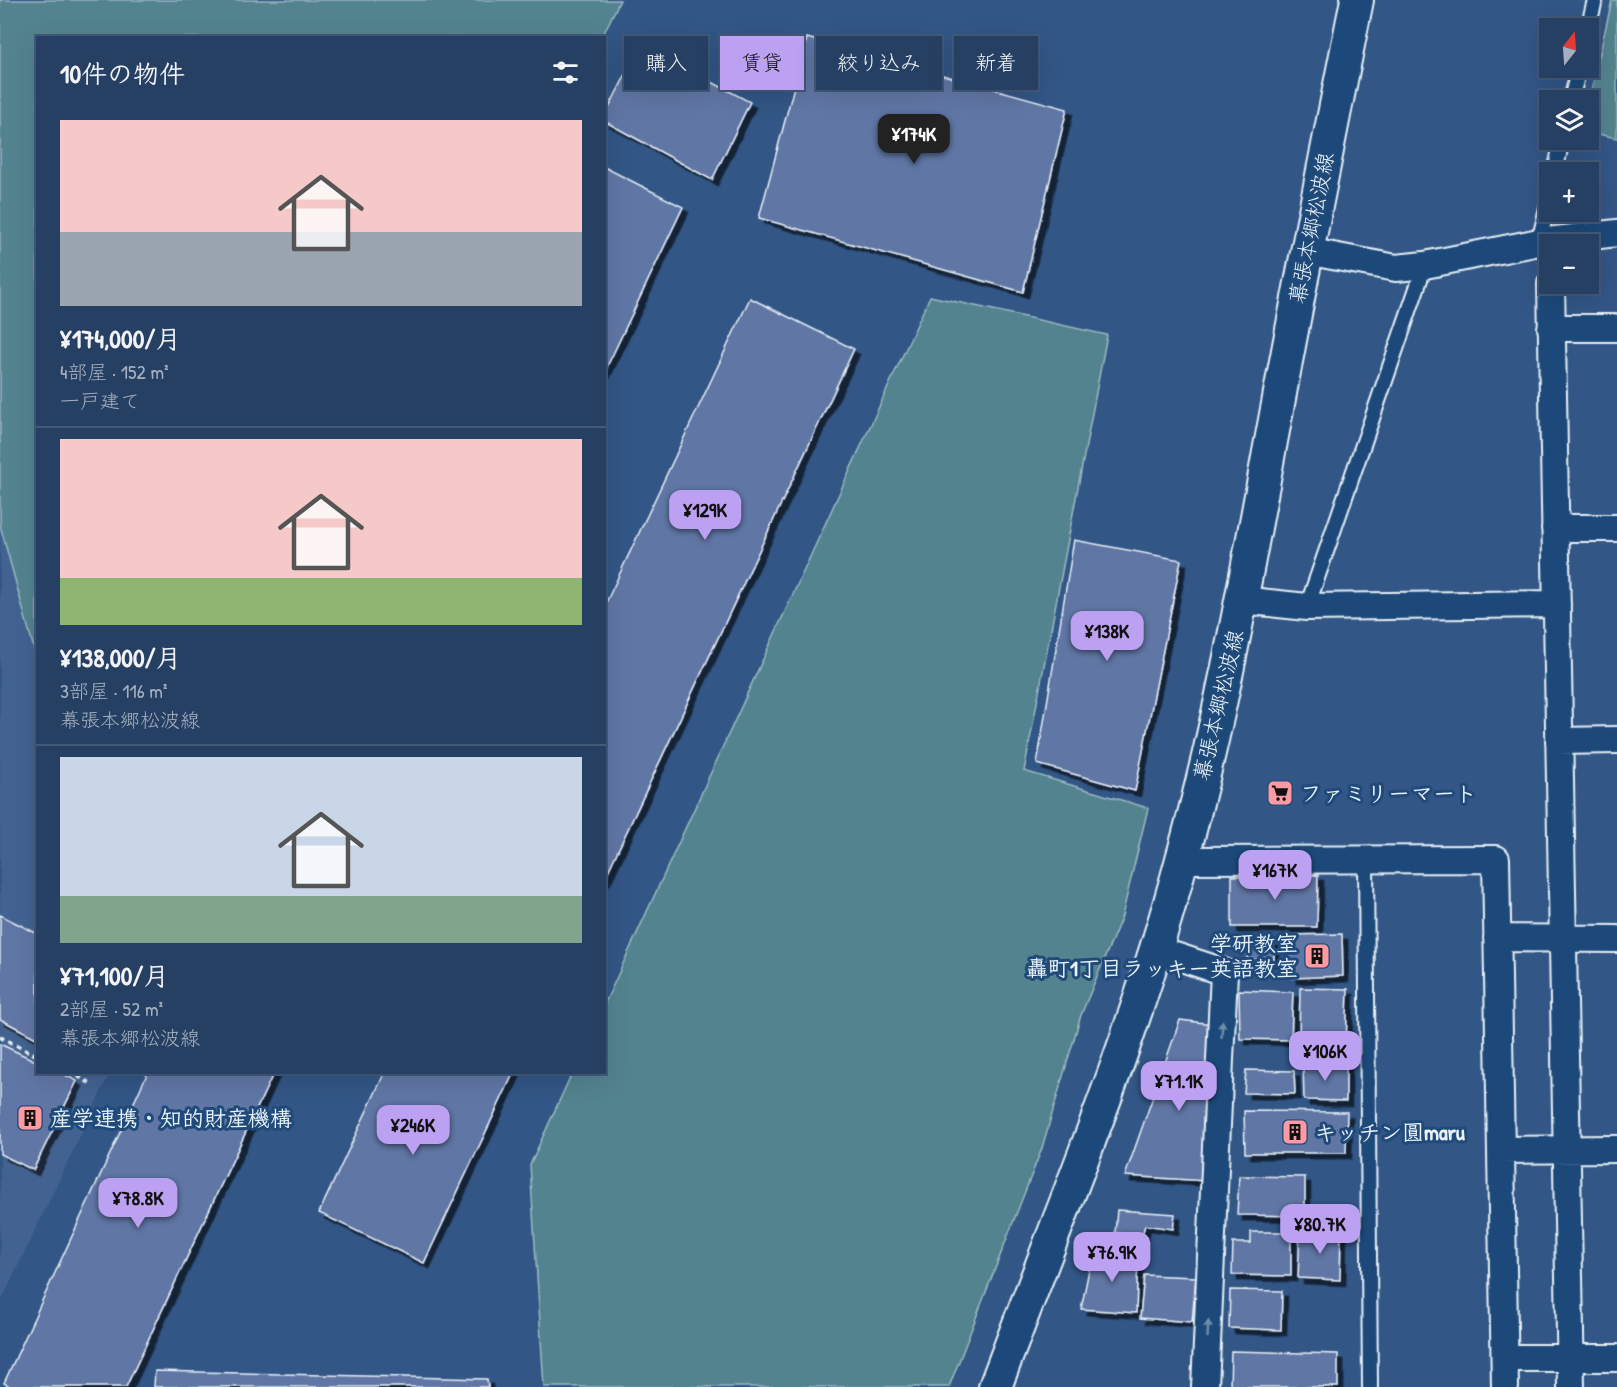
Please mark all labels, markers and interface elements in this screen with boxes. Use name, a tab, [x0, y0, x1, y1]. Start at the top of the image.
north arrow	[1539, 18, 1599, 78]
map controls	[1539, 18, 1599, 294]
chip: 購入	[624, 36, 708, 90]
chip: 賃貸	[720, 36, 804, 90]
chip: 絞り込み	[816, 36, 942, 90]
chip: 新着	[954, 36, 1038, 90]
text: 10件の物件	[60, 56, 185, 91]
icon: filters	[549, 56, 582, 89]
button: layers	[1539, 90, 1599, 150]
pin: ¥174K	[872, 114, 956, 165]
text: ¥174K	[892, 120, 936, 147]
street label: 幕張本郷松波線	[1282, 150, 1340, 306]
icon: home	[267, 159, 375, 267]
button: +	[1539, 162, 1599, 222]
button: −	[1539, 234, 1599, 294]
text: ¥174,000/月	[60, 321, 181, 356]
text: 4部屋 · 152 m²	[60, 358, 169, 385]
text: 一戸建て	[60, 387, 140, 414]
icon: home	[267, 478, 375, 586]
pin: ¥129K	[663, 490, 747, 541]
text: ¥129K	[683, 496, 727, 523]
pin: ¥138K	[1065, 611, 1149, 662]
text: ¥138K	[1085, 617, 1129, 644]
street label: 幕張本郷松波線	[1186, 627, 1250, 783]
text: ¥138,000/月	[60, 640, 182, 675]
text: 3部屋 · 116 m²	[60, 677, 167, 704]
text: 幕張本郷松波線	[60, 706, 200, 733]
supermarket icon: ファミリーマート	[1265, 778, 1295, 808]
place label: ファミリーマート	[1300, 778, 1477, 808]
icon: home	[267, 796, 375, 904]
pin: ¥167K	[1233, 850, 1317, 901]
text: ¥167K	[1253, 856, 1297, 883]
place label: 学研教室 轟町1丁目ラッキー英語教室	[1026, 928, 1298, 983]
building icon: 学研教室 轟町1丁目ラッキー英語教室	[1302, 941, 1332, 971]
text: ¥71,100/月	[60, 958, 169, 993]
text: 2部屋 · 52 m²	[60, 995, 163, 1022]
one-way arrow	[1217, 1019, 1226, 1038]
text: 幕張本郷松波線	[60, 1024, 200, 1051]
pin: ¥106K	[1283, 1031, 1367, 1082]
text: ¥106K	[1303, 1037, 1347, 1064]
pin: ¥71.1K	[1130, 1061, 1228, 1112]
text: ¥71.1K	[1155, 1067, 1203, 1094]
building icon: 産学連携・知的財産機構	[15, 1103, 45, 1133]
place label: 産学連携・知的財産機構	[50, 1103, 292, 1133]
pin: ¥246K	[371, 1105, 455, 1156]
text: ¥246K	[391, 1111, 435, 1138]
building icon: キッチン圓maru	[1280, 1117, 1310, 1147]
place label: キッチン圓maru	[1314, 1117, 1465, 1147]
pin: ¥78.8K	[89, 1178, 187, 1229]
text: ¥78.8K	[112, 1184, 164, 1211]
pin: ¥80.7K	[1271, 1204, 1369, 1255]
text: ¥80.7K	[1294, 1210, 1346, 1237]
pin: ¥76.9K	[1063, 1232, 1161, 1283]
text: ¥76.9K	[1087, 1238, 1137, 1265]
one-way arrow	[1203, 1319, 1212, 1338]

